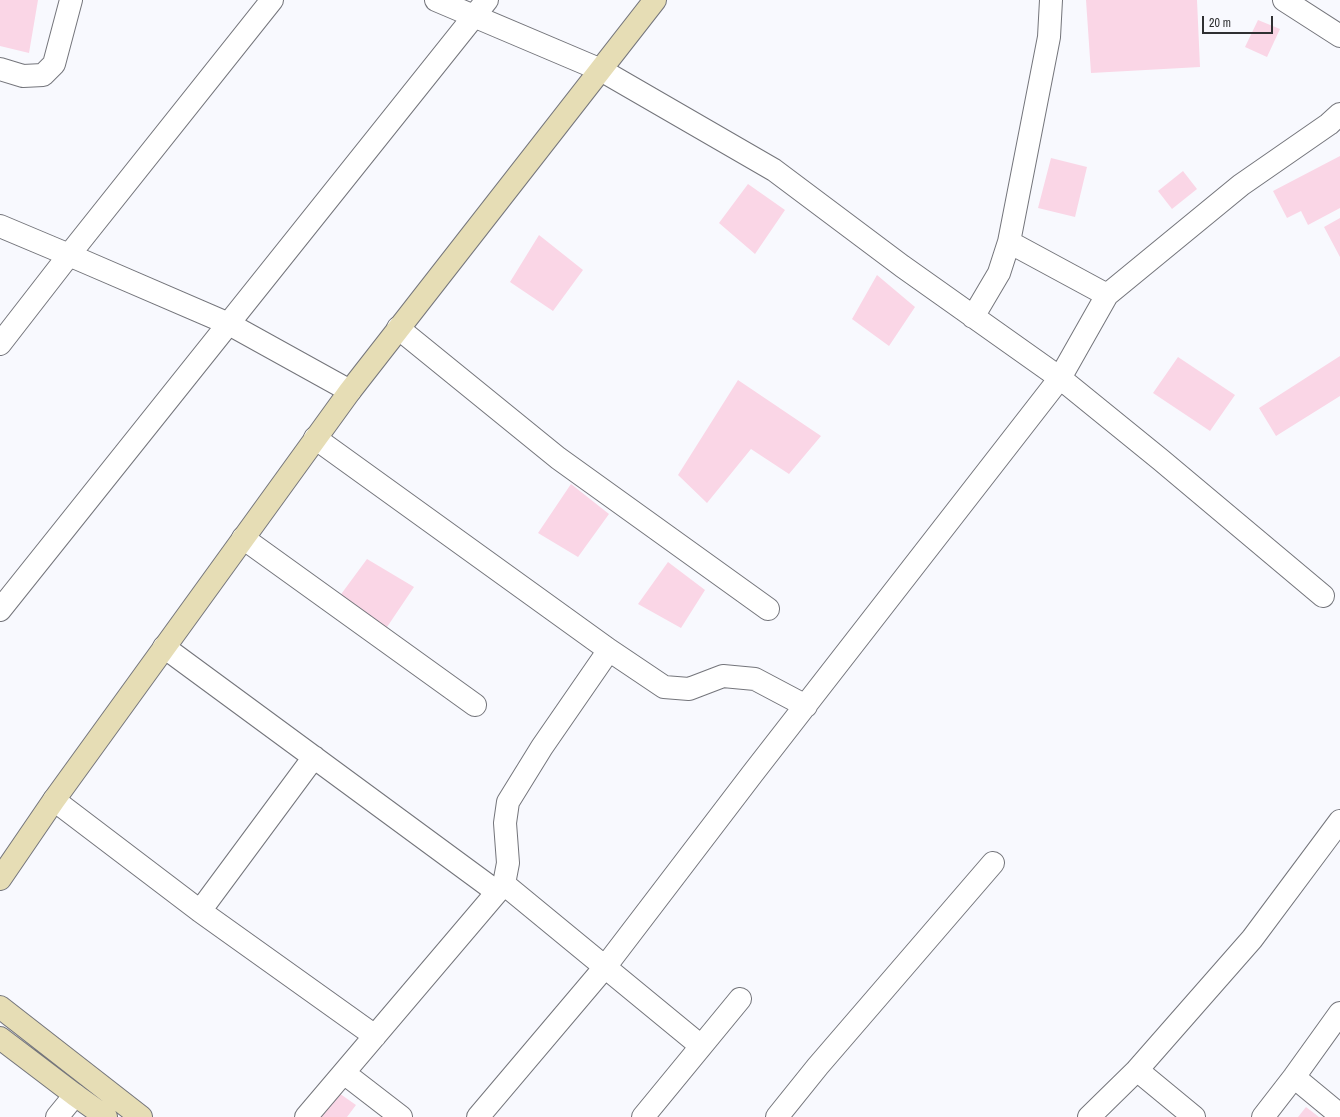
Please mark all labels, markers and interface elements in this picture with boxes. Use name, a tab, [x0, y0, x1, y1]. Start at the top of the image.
scale bar	[1204, 8, 1275, 34]
text: 20 m	[1209, 15, 1231, 31]

